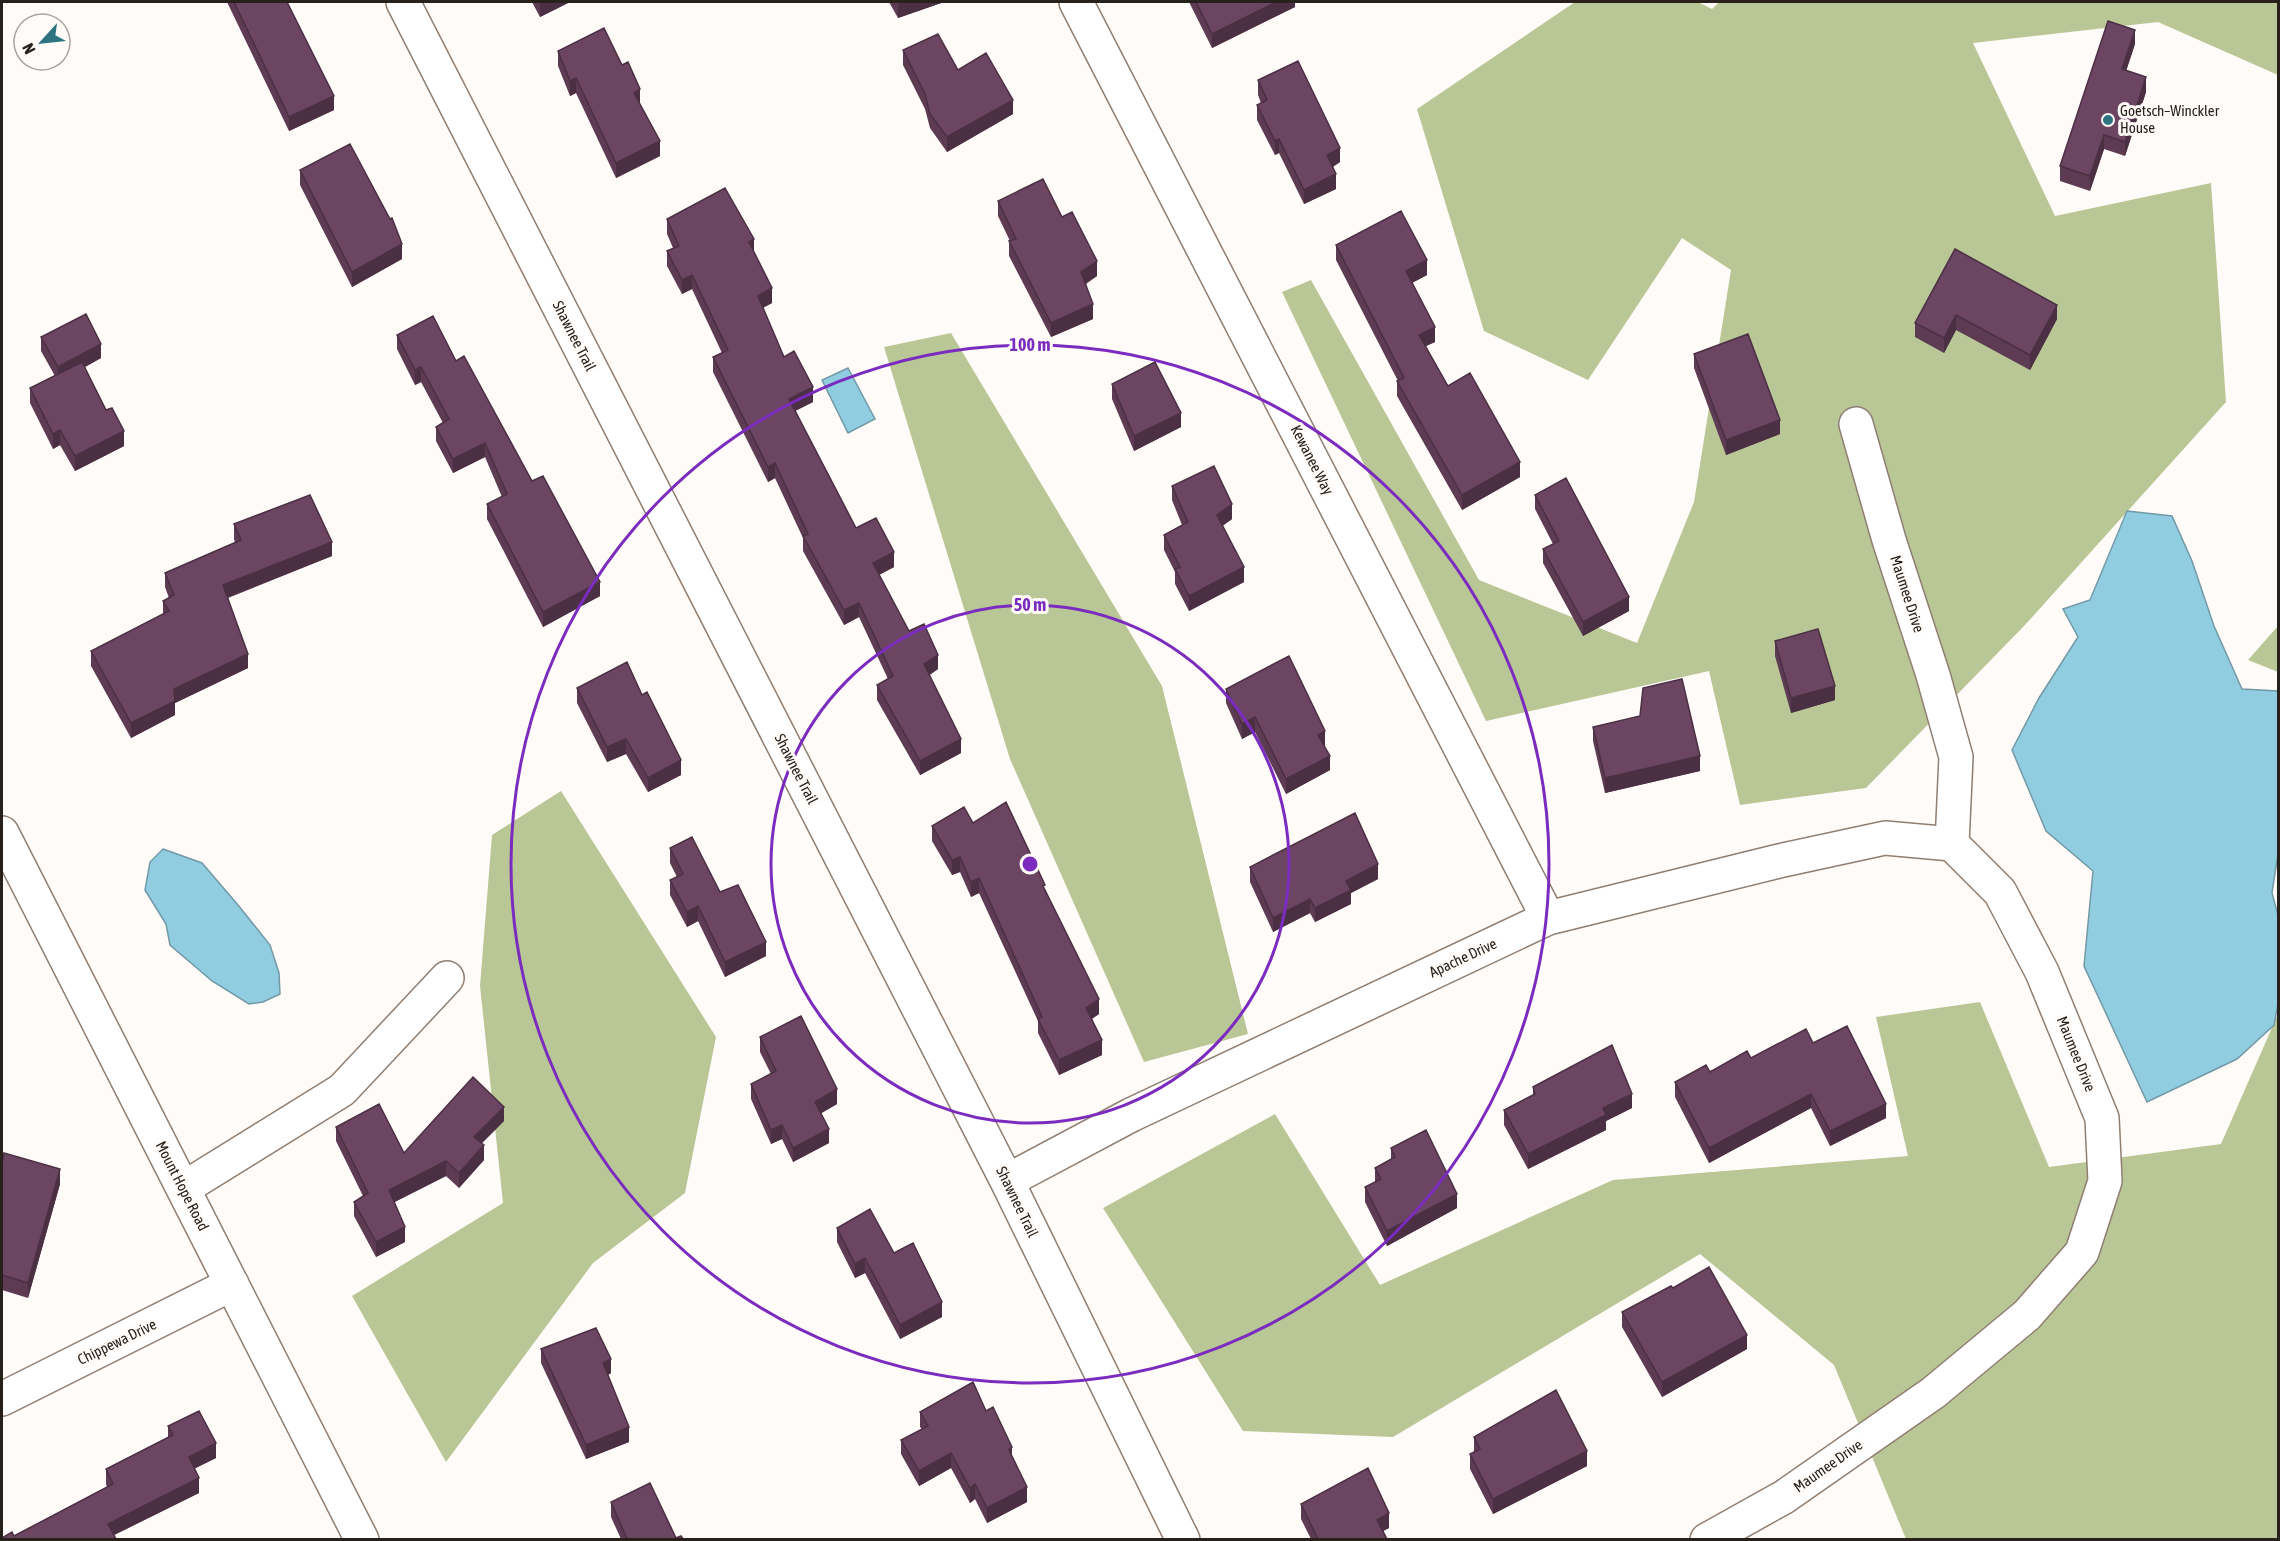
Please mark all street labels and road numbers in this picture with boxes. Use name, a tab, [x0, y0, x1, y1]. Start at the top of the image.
street label: Shawnee Trail	[549, 298, 599, 374]
street label: Kewanee Way	[1288, 422, 1337, 497]
street label: Maumee Drive	[1887, 553, 1928, 635]
street label: Shawnee Trail	[771, 731, 821, 807]
street label: Apache Drive	[1426, 934, 1499, 981]
street label: Maumee Drive	[2054, 1014, 2099, 1094]
street label: Mount Hope Road	[153, 1138, 212, 1233]
street label: Shawnee Trail	[993, 1164, 1042, 1240]
street label: Chippewa Drive	[75, 1315, 159, 1368]
street label: Maumee Drive	[1790, 1436, 1865, 1495]

